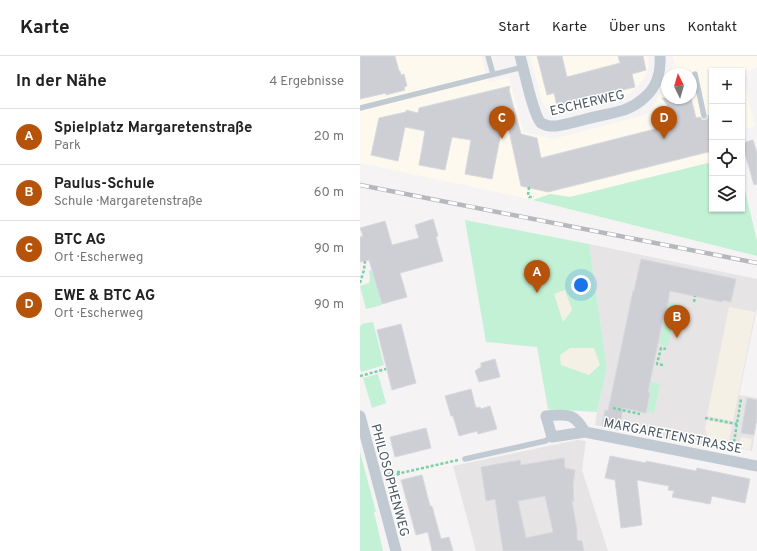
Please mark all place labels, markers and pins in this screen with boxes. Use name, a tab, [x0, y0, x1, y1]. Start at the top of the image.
pin: C	[489, 106, 515, 139]
pin: D	[651, 106, 677, 139]
pin: A	[524, 260, 550, 293]
pin: B	[664, 305, 690, 338]

